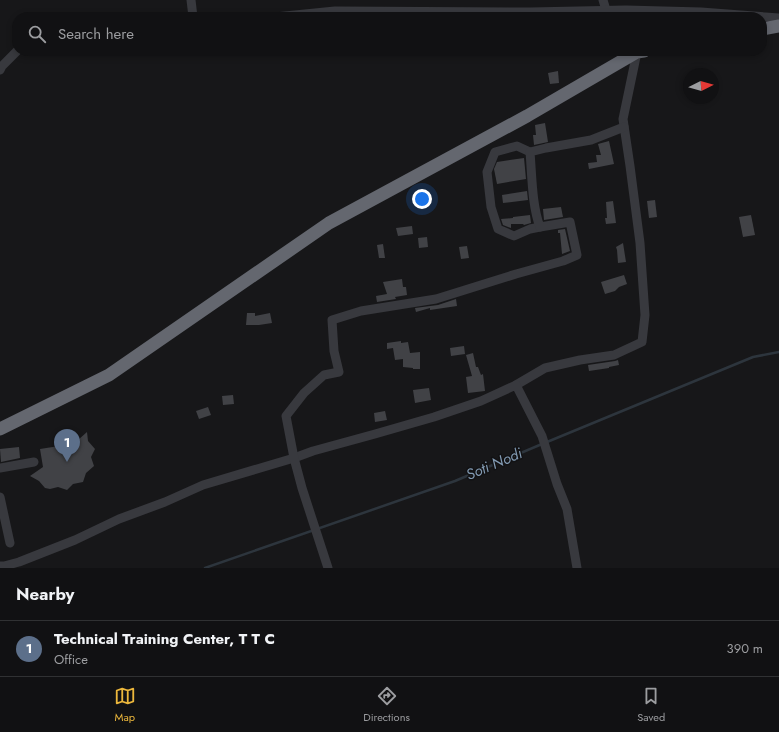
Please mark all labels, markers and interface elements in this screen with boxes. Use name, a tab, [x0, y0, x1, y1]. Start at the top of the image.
search box	[12, 12, 767, 56]
icon: search	[26, 23, 48, 45]
text: Search here	[58, 23, 134, 45]
north arrow	[683, 68, 719, 104]
your location	[412, 189, 432, 209]
pin: 1	[54, 429, 80, 462]
water label: Soti Nodi	[463, 442, 526, 486]
text: Nearby	[16, 582, 74, 606]
text: Technical Training Center, T T C	[54, 628, 275, 650]
text: 1	[26, 639, 32, 658]
text: 390 m	[727, 639, 763, 658]
text: Office	[54, 650, 88, 669]
tab: Map	[114, 685, 136, 725]
tab: Directions	[363, 685, 410, 725]
tab: Saved	[637, 685, 665, 725]

